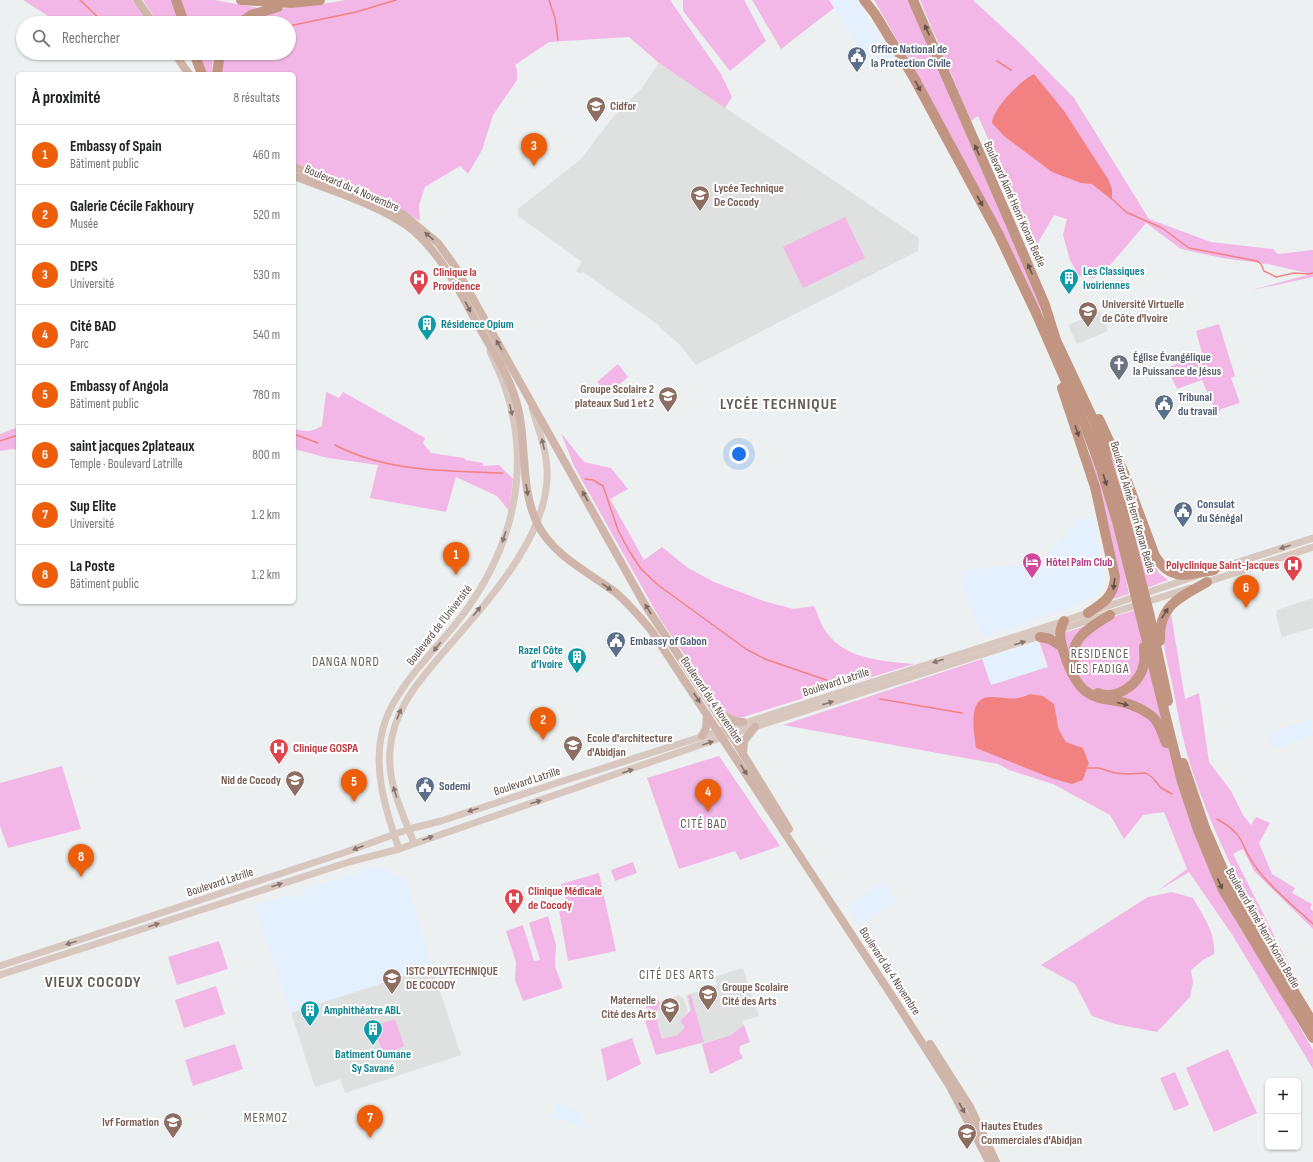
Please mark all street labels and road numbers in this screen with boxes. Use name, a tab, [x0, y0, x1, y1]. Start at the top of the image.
street label: Boulevard Aimé Henri Konan Bedie	[980, 139, 1049, 270]
street label: Boulevard du 4 Novembre	[302, 162, 402, 215]
street label: Boulevard Aimé Henri Konan Bedie	[1107, 440, 1159, 575]
street label: Boulevard de l'Université	[403, 582, 476, 669]
street label: Boulevard du 4 Novembre	[677, 654, 746, 747]
street label: Boulevard Latrille	[801, 665, 872, 700]
street label: Boulevard Latrille	[492, 764, 563, 799]
street label: Boulevard Latrille	[185, 865, 256, 900]
street label: Boulevard Aimé Henri Konan Bedie	[1222, 866, 1303, 991]
street label: Boulevard du 4 Novembre	[856, 925, 924, 1018]

